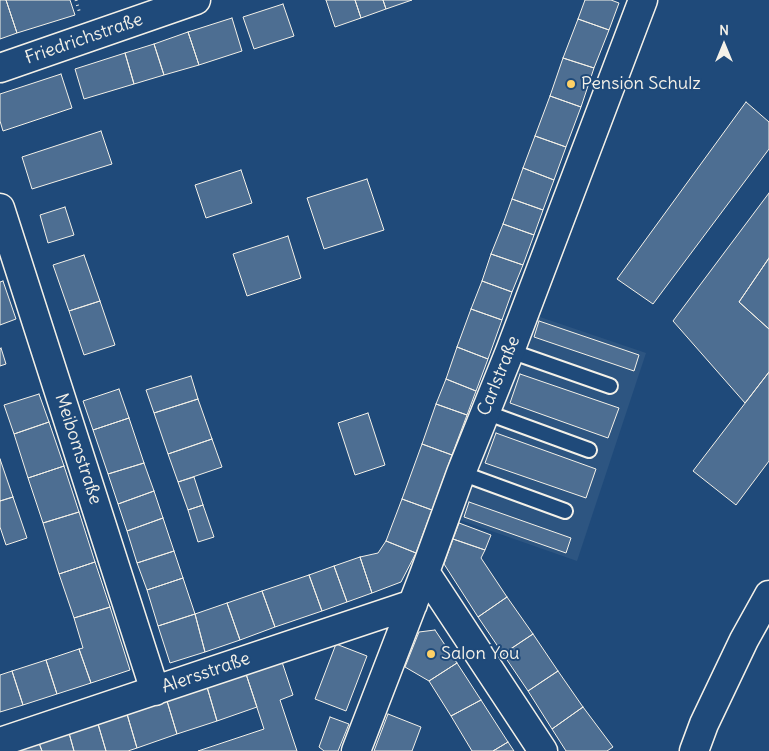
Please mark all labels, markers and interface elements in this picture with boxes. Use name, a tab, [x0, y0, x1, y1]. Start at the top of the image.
street label: Friedrichstraße	[22, 9, 146, 69]
north arrow	[699, 20, 749, 70]
text: N	[719, 21, 729, 39]
place label: Pension Schulz	[581, 73, 701, 95]
marker: Pension Schulz	[565, 78, 577, 90]
street label: Carlstraße	[473, 333, 525, 419]
street label: Meibomstraße	[50, 391, 106, 507]
place label: Salon You	[441, 643, 520, 665]
street label: Alersstraße	[159, 648, 253, 698]
marker: Salon You	[425, 648, 437, 660]

